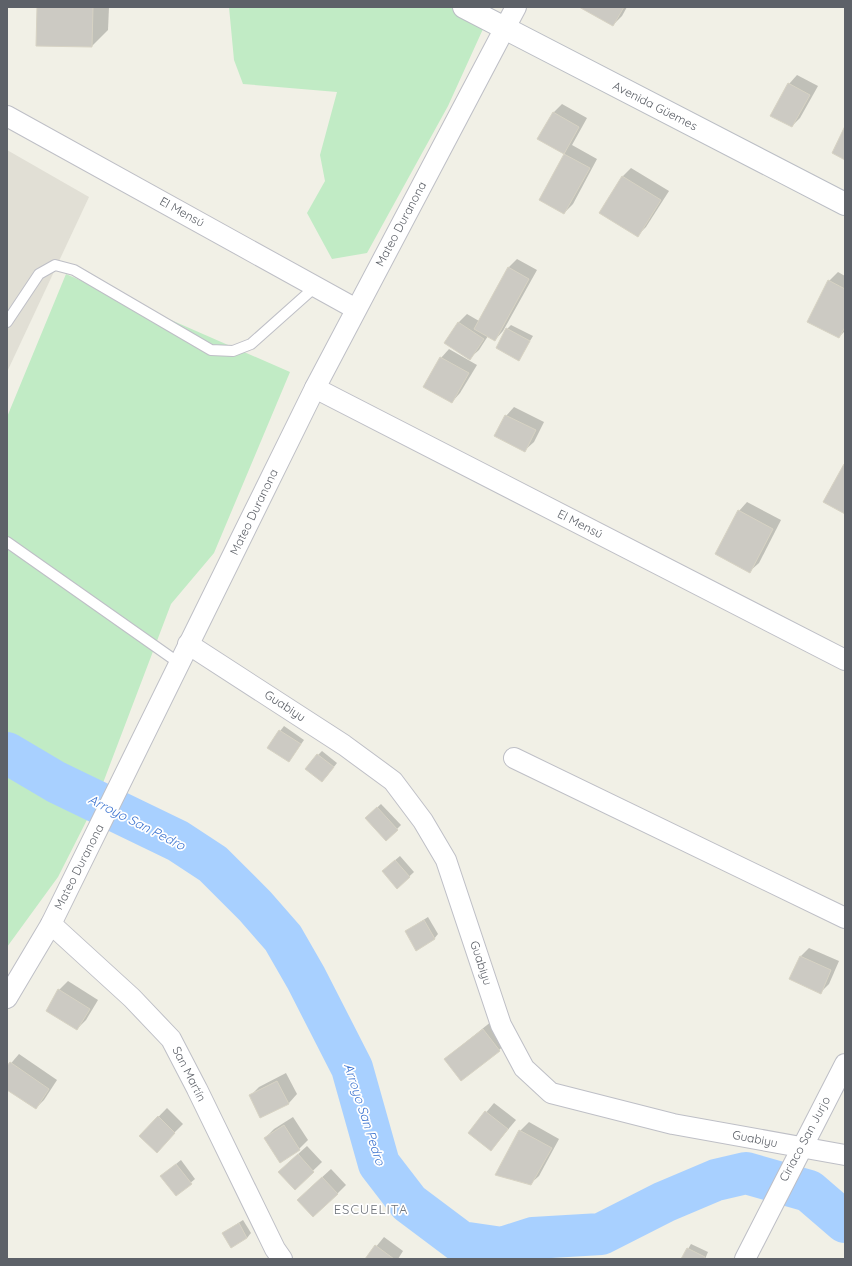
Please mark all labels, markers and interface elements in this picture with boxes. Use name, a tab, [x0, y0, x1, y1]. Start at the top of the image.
street label: Avenida Güemes	[610, 78, 700, 134]
street label: Mateo Duranona	[372, 179, 429, 269]
street label: El Mensú	[157, 193, 207, 230]
street label: Mateo Duranona	[226, 466, 281, 557]
street label: El Mensú	[555, 506, 605, 541]
street label: Guabiyu	[262, 687, 309, 724]
water label: Arroyo San Pedro	[86, 791, 189, 854]
street label: Mateo Duranona	[51, 821, 107, 912]
street label: Guabiyu	[467, 939, 496, 987]
street label: San Martín	[169, 1044, 210, 1104]
water label: Arroyo San Pedro	[341, 1061, 389, 1168]
street label: Ciriaco San Jurjo	[776, 1094, 833, 1184]
street label: Guabiyu	[731, 1127, 779, 1150]
district label: ESCUELITA	[334, 1201, 408, 1217]

